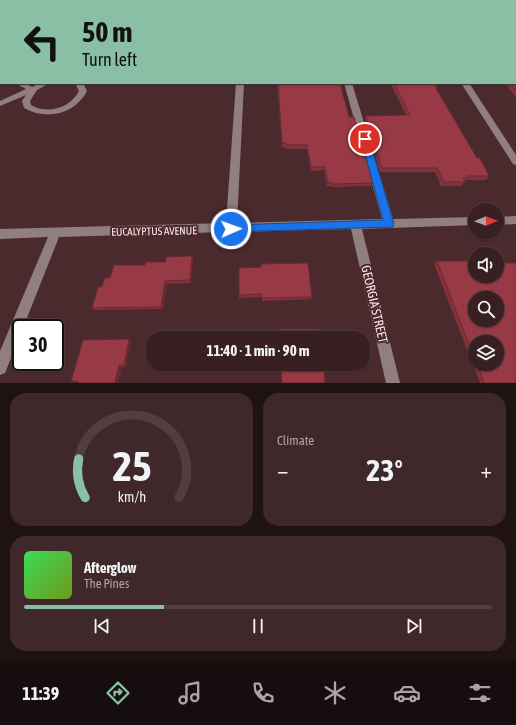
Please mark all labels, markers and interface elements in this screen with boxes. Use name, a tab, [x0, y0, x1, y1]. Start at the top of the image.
icon: left	[16, 16, 68, 68]
text: 50 m	[82, 16, 132, 48]
text: Turn left	[82, 49, 137, 70]
pin	[348, 122, 382, 156]
icon: arrive	[354, 128, 376, 150]
north arrow	[468, 203, 504, 239]
map controls	[468, 203, 504, 371]
position arrow	[210, 208, 252, 250]
street label: EUCALYPTUS AVENUE	[111, 224, 197, 238]
button: sound	[468, 247, 504, 283]
street label: GEORGIA STREET	[358, 264, 391, 345]
button: search	[468, 291, 504, 327]
speed limit sign: 30	[12, 319, 64, 371]
button: layers	[468, 335, 504, 371]
text: 11:40 · 1 min · 90 m	[206, 342, 310, 359]
text: Climate	[277, 433, 314, 448]
text: 25	[112, 441, 151, 489]
text: 23°	[366, 453, 403, 487]
text: −	[277, 457, 288, 483]
text: +	[481, 457, 492, 483]
text: km/h	[117, 488, 146, 504]
text: Afterglow	[84, 559, 137, 576]
text: The Pines	[84, 576, 129, 591]
icon: previous	[91, 615, 113, 637]
icon: pause	[247, 615, 269, 637]
icon: next	[403, 615, 425, 637]
icon: directions	[104, 679, 132, 707]
icon: music	[176, 679, 204, 707]
icon: phone	[249, 679, 277, 707]
icon: climate	[321, 679, 349, 707]
icon: car	[393, 679, 421, 707]
icon: filters	[466, 679, 494, 707]
text: 11:39	[22, 683, 59, 704]

